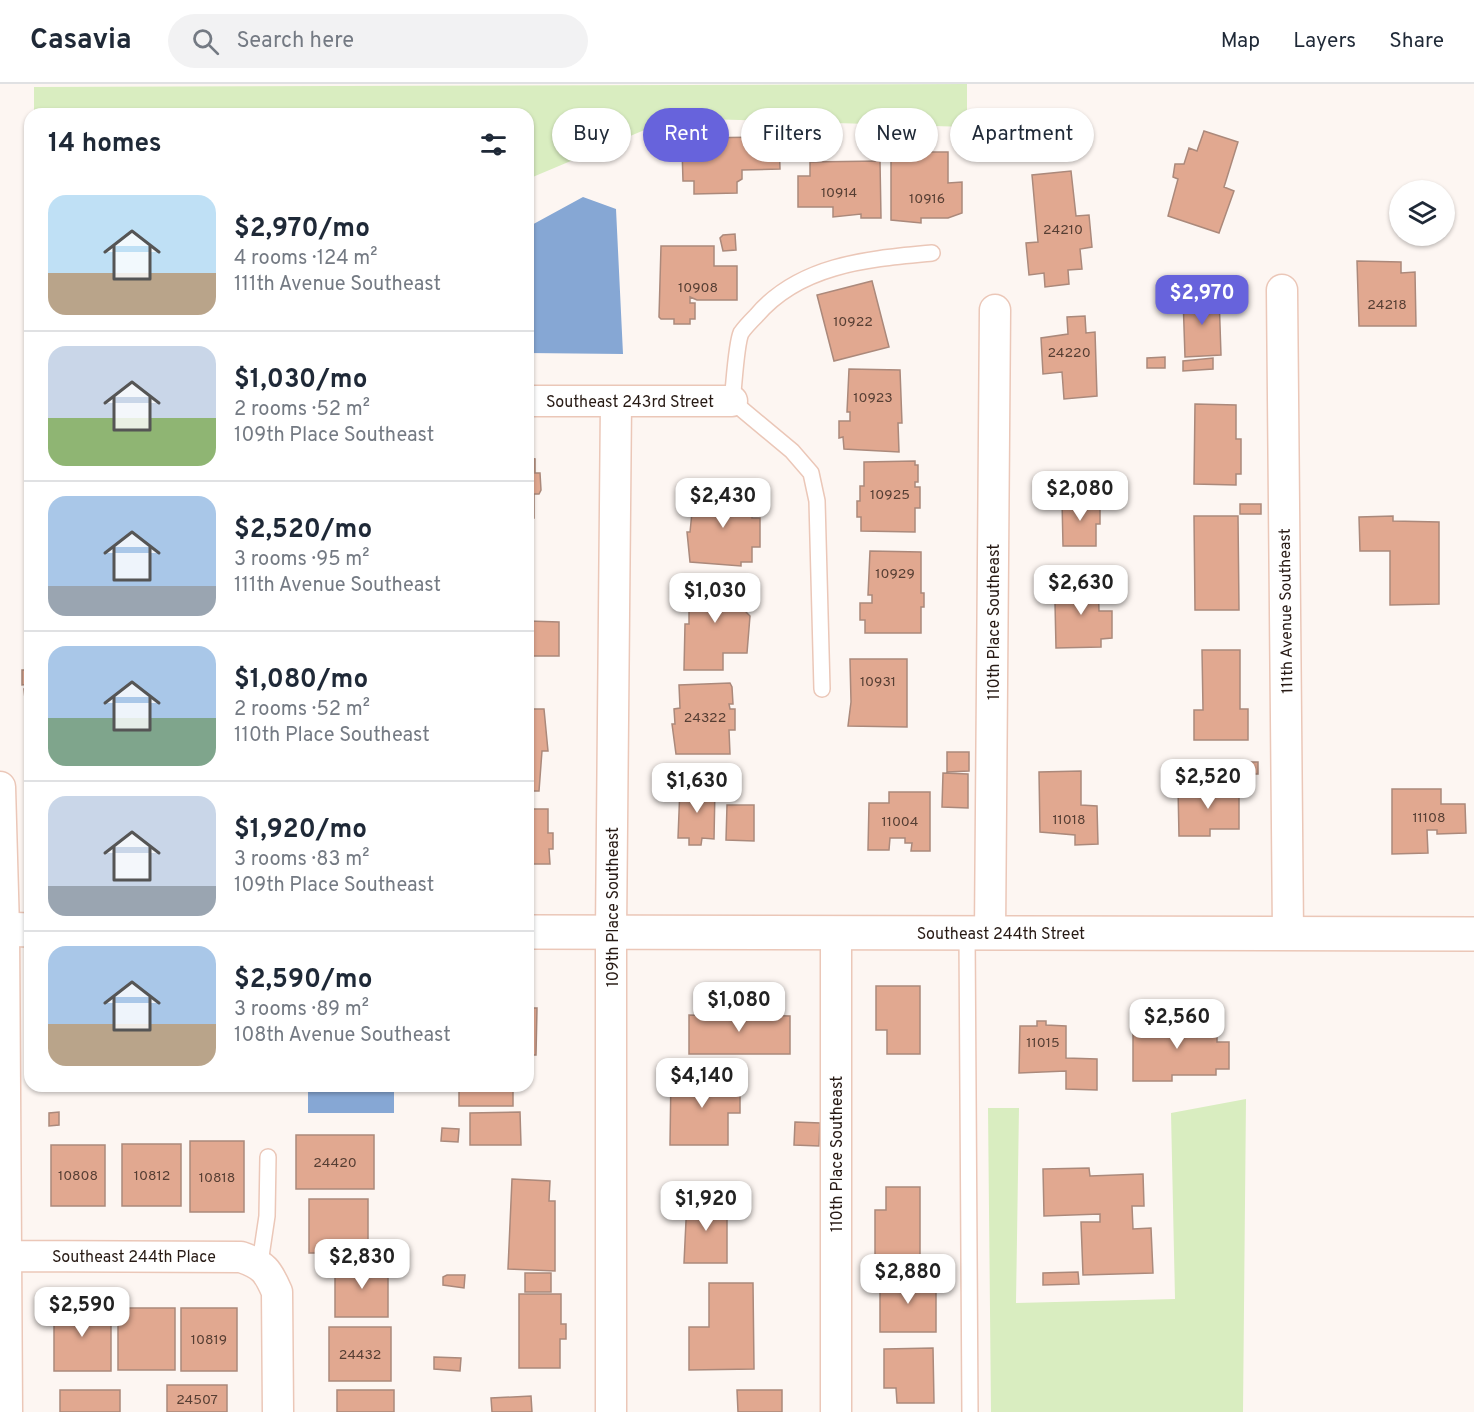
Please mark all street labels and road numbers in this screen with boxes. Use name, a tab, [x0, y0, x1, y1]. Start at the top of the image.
street label: Southeast 243rd Street	[546, 393, 714, 413]
street label: 111th Avenue Southeast	[1276, 528, 1298, 694]
street label: 110th Place Southeast	[985, 544, 1005, 700]
street label: 109th Place Southeast	[604, 827, 624, 987]
street label: Southeast 244th Street	[917, 925, 1085, 945]
street label: 110th Place Southeast	[828, 1076, 848, 1232]
street label: Southeast 244th Place	[52, 1248, 216, 1268]

